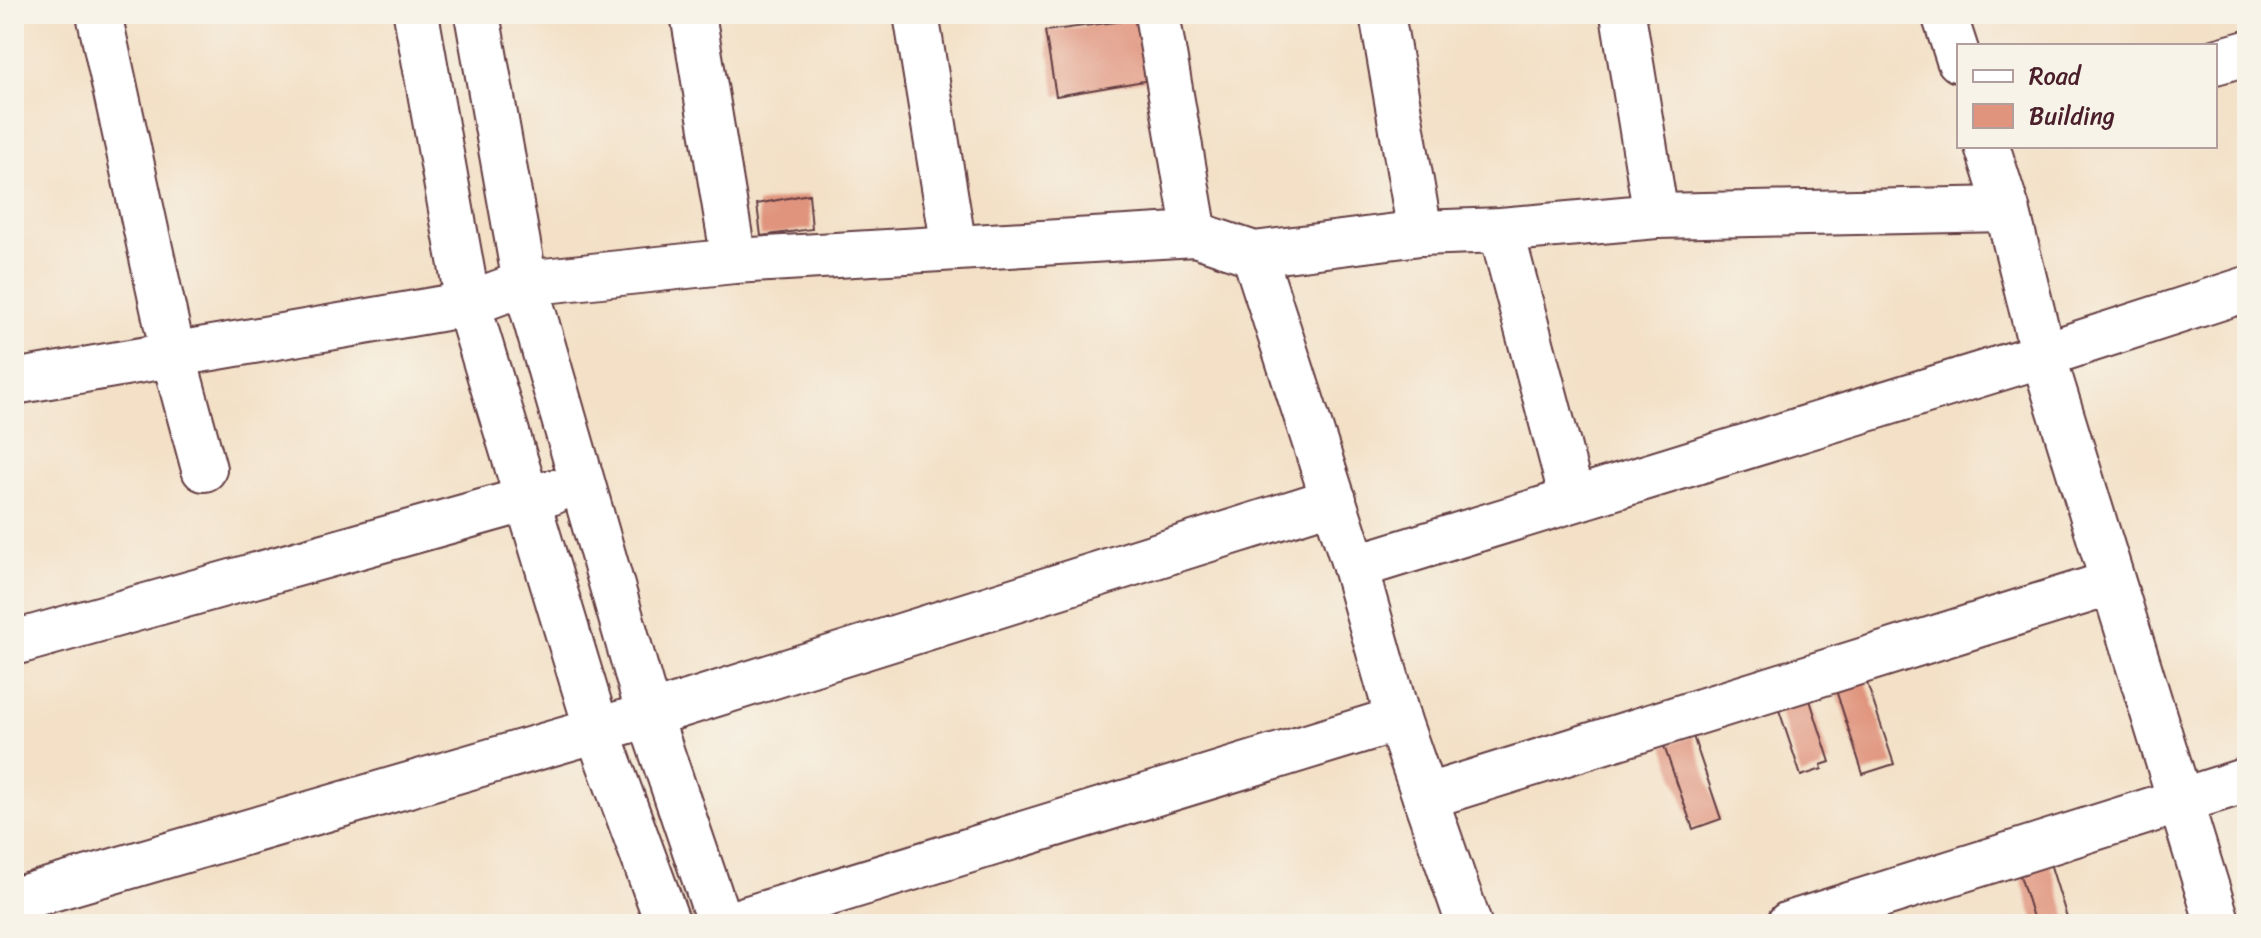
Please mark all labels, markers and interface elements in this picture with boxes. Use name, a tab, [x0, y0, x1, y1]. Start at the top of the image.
legend	[1957, 44, 2217, 148]
text: Road	[2029, 55, 2083, 97]
text: Building	[2029, 95, 2115, 137]

